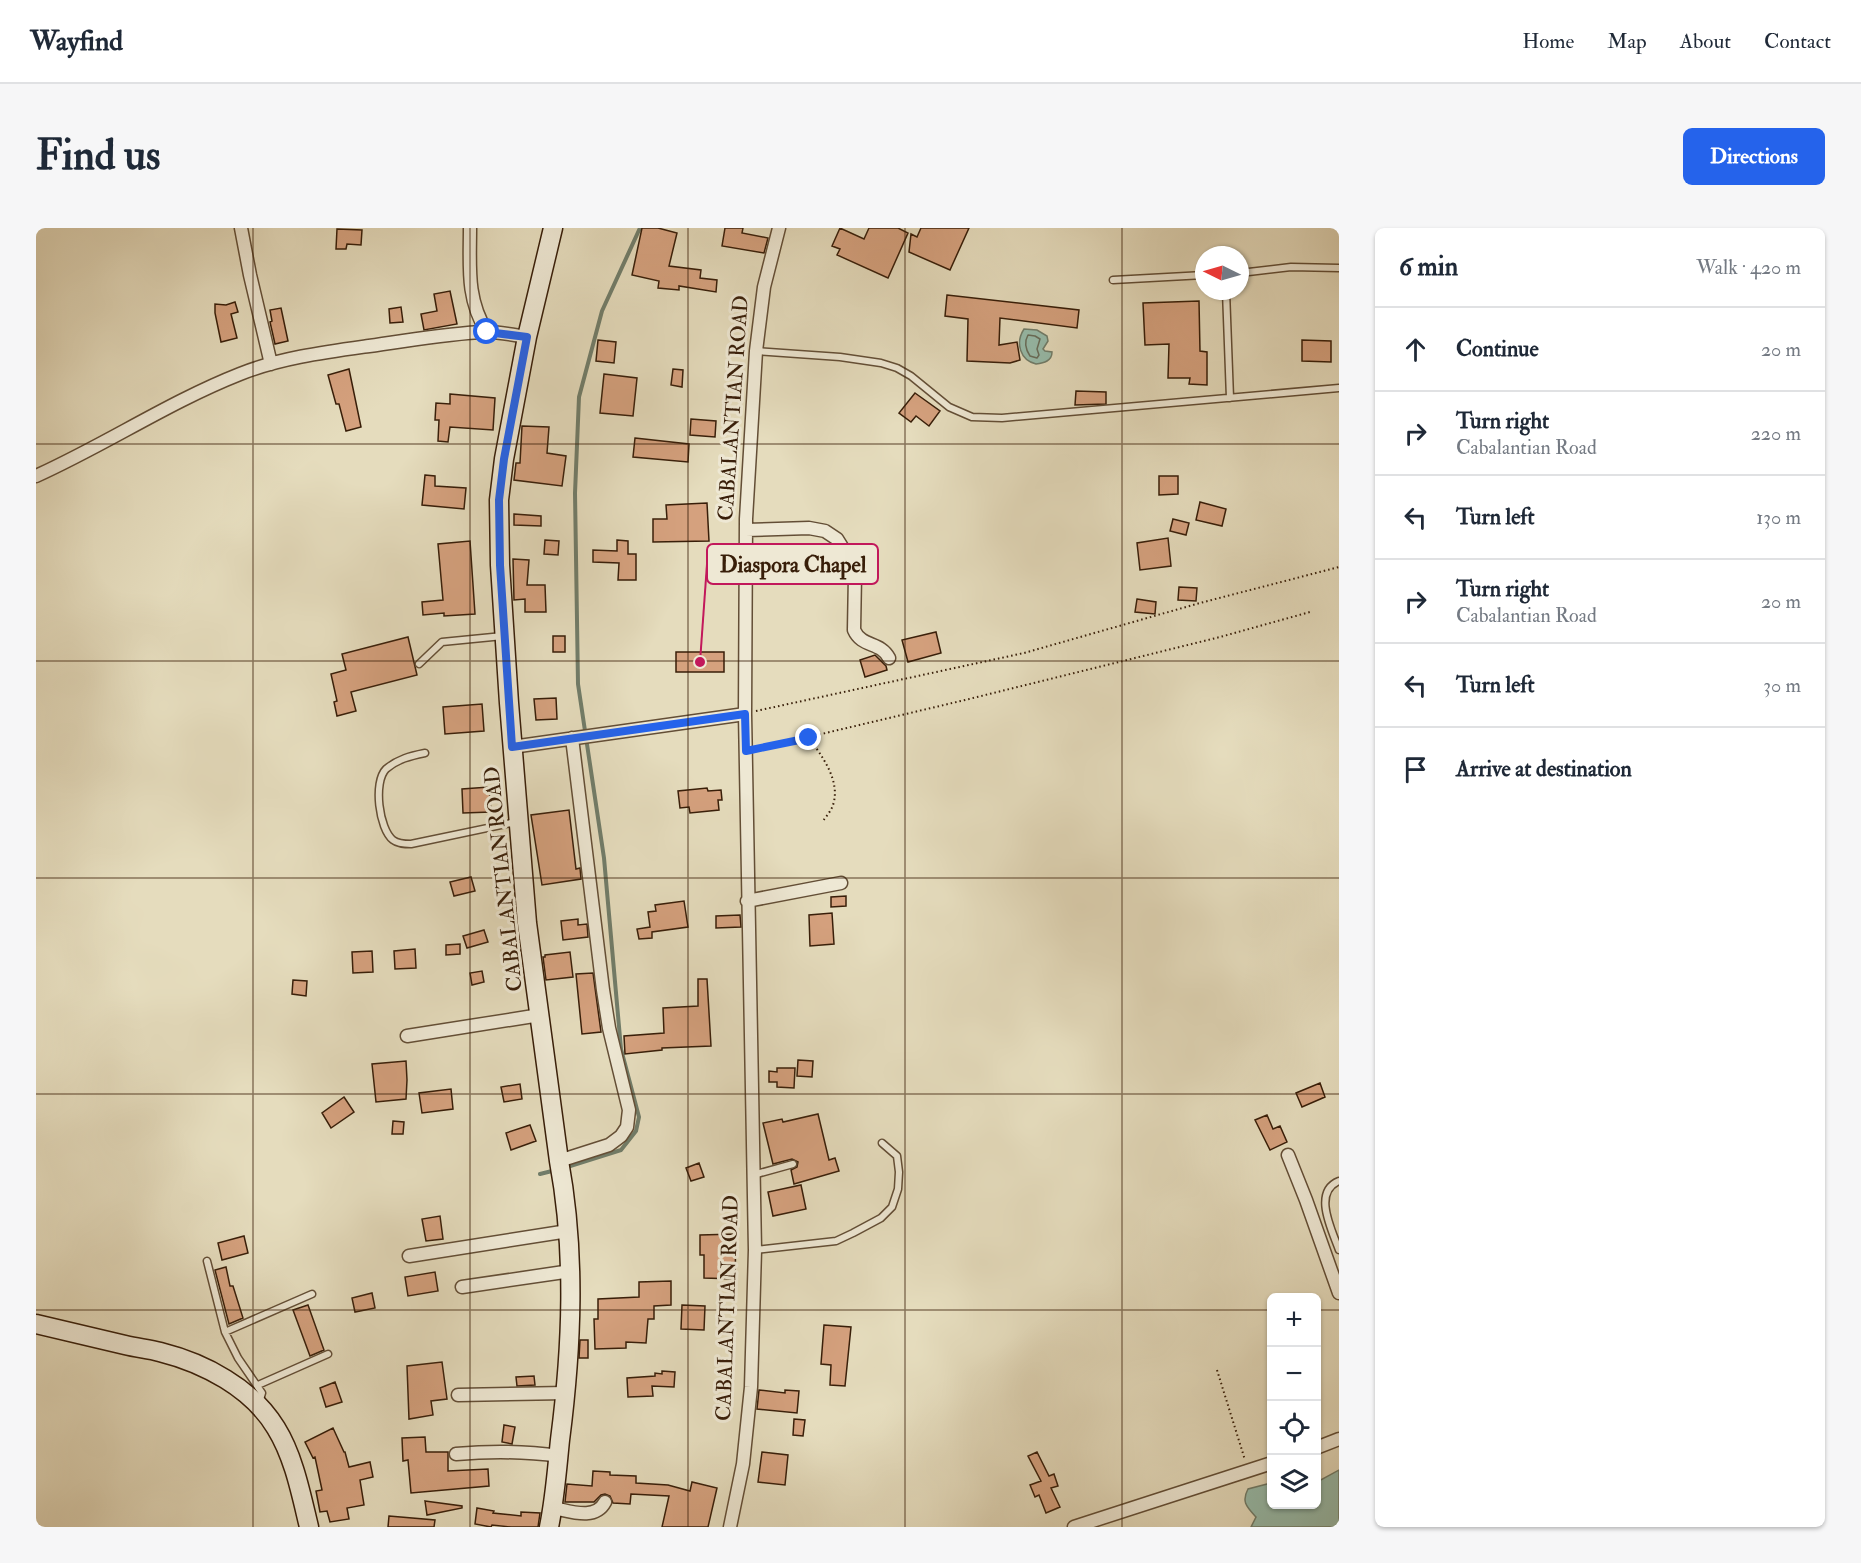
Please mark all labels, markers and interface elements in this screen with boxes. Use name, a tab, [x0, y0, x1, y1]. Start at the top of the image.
text: Wayfind	[30, 24, 123, 59]
text: Home	[1522, 28, 1574, 55]
text: Map	[1607, 28, 1647, 55]
text: About	[1680, 28, 1731, 55]
text: Contact	[1764, 28, 1831, 55]
button: Directions	[1683, 128, 1825, 185]
text: Find us	[36, 130, 160, 182]
north arrow	[1195, 246, 1249, 300]
text: 6 min	[1399, 251, 1458, 283]
text: Walk · 420 m	[1696, 255, 1801, 280]
street label: CABALANTIAN ROAD	[712, 294, 755, 522]
route start	[473, 318, 499, 344]
icon: ahead	[1399, 333, 1432, 366]
text: Continue	[1456, 335, 1539, 363]
text: 20 m	[1761, 337, 1801, 362]
text: Turn right	[1456, 407, 1549, 435]
icon: right	[1399, 417, 1432, 450]
text: 220 m	[1751, 421, 1801, 446]
text: Cabalantian Road	[1456, 435, 1597, 460]
icon: left	[1399, 501, 1432, 534]
text: Turn left	[1456, 503, 1535, 531]
text: 130 m	[1756, 505, 1801, 530]
callout: Diaspora Chapel	[707, 544, 878, 584]
text: Diaspora Chapel	[720, 551, 867, 580]
text: Turn right	[1456, 575, 1549, 603]
icon: right	[1399, 585, 1432, 618]
text: 20 m	[1761, 589, 1801, 614]
text: Cabalantian Road	[1456, 603, 1597, 628]
icon: left	[1399, 669, 1432, 702]
text: Turn left	[1456, 671, 1535, 699]
text: 30 m	[1763, 673, 1801, 698]
route end	[795, 724, 821, 750]
icon: arrive	[1399, 753, 1432, 786]
text: Arrive at destination	[1456, 755, 1632, 783]
street label: CABALANTIAN ROAD	[478, 765, 529, 993]
street label: CABALANTIAN ROAD	[710, 1194, 745, 1422]
map controls	[1267, 1293, 1321, 1509]
button: +	[1267, 1293, 1321, 1347]
button: −	[1267, 1347, 1321, 1401]
button: locate	[1267, 1401, 1321, 1455]
button: layers	[1267, 1455, 1321, 1509]

